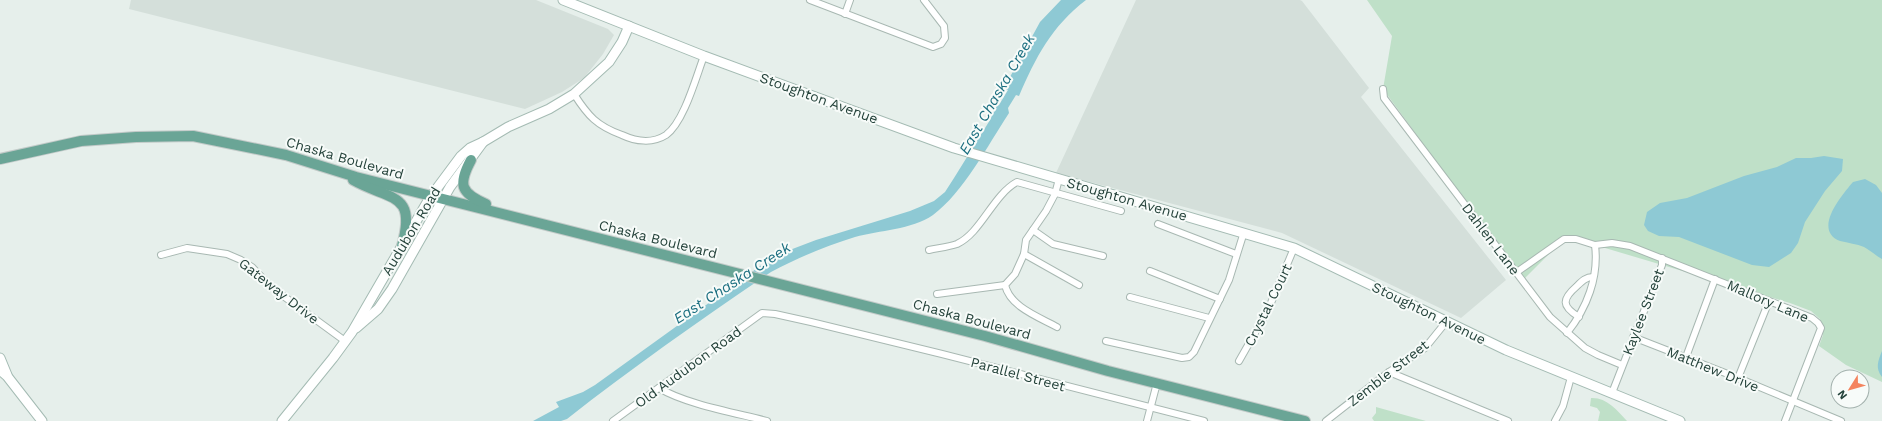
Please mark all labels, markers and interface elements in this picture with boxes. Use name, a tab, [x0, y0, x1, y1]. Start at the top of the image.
water label: East Chaska Creek	[955, 30, 1039, 157]
street label: Stoughton Avenue	[758, 69, 880, 127]
street label: Chaska Boulevard	[284, 134, 406, 182]
street label: Stoughton Avenue	[1065, 174, 1189, 224]
street label: Audubon Road	[378, 184, 444, 278]
street label: Dahlen Lane	[1459, 200, 1523, 278]
street label: Chaska Boulevard	[597, 217, 719, 261]
water label: East Chaska Creek	[670, 238, 795, 328]
street label: Gateway Drive	[236, 255, 322, 327]
street label: Crystal Court	[1241, 261, 1295, 349]
street label: Kaylee Street	[1619, 266, 1667, 357]
street label: Mallory Lane	[1725, 277, 1811, 325]
street label: Stoughton Avenue	[1370, 279, 1488, 347]
street label: Chaska Boulevard	[911, 296, 1033, 342]
street label: Old Audubon Road	[632, 323, 744, 411]
street label: Zemble Street	[1344, 336, 1432, 409]
street label: Matthew Drive	[1665, 343, 1761, 395]
street label: Parallel Street	[969, 354, 1067, 394]
north arrow	[1830, 369, 1870, 409]
text: N	[1835, 388, 1850, 402]

